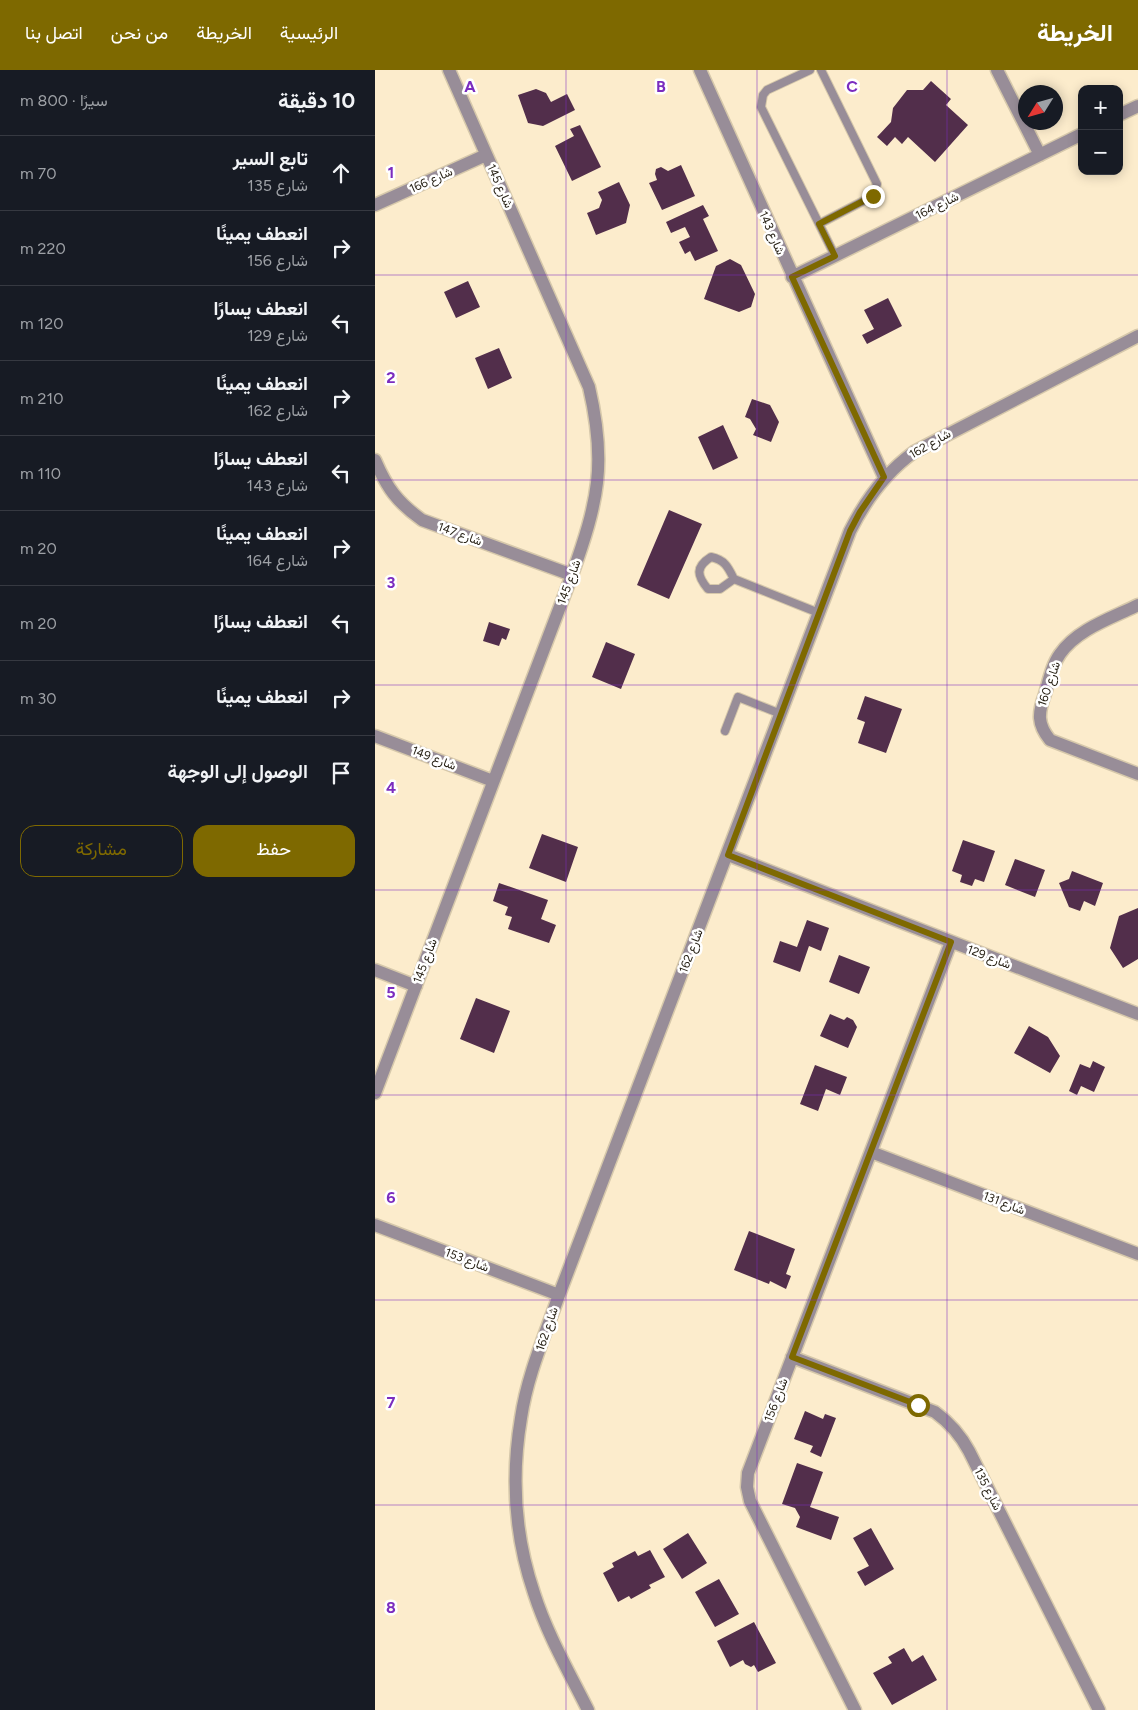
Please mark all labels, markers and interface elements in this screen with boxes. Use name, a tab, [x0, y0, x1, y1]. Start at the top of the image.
text: الخريطة	[1037, 18, 1113, 47]
text: اتصل بنا	[25, 22, 83, 44]
text: من نحن	[111, 22, 168, 44]
text: الخريطة	[196, 22, 252, 44]
text: الرئيسية	[280, 22, 338, 44]
text: A	[464, 77, 476, 96]
text: B	[656, 77, 666, 96]
text: C	[846, 77, 858, 96]
north arrow	[1018, 85, 1063, 130]
map controls	[1078, 85, 1123, 175]
button: +	[1078, 85, 1123, 130]
text: 10 دقيقة	[278, 88, 355, 113]
text: سيرًا · 800 m	[20, 91, 108, 110]
button: −	[1078, 130, 1123, 175]
text: تابع السير	[233, 147, 308, 170]
icon: ahead	[327, 159, 355, 187]
street label: شارع 145	[482, 162, 516, 211]
text: 1	[388, 163, 394, 182]
text: 70 m	[20, 164, 56, 183]
street label: شارع 166	[407, 164, 456, 198]
text: شارع 135	[247, 176, 308, 195]
route end	[862, 185, 885, 208]
street label: شارع 164	[913, 190, 962, 224]
street label: شارع 143	[754, 209, 788, 258]
text: انعطف يمينًا	[216, 222, 308, 245]
icon: right	[327, 234, 355, 262]
text: 220 m	[20, 239, 66, 258]
text: شارع 156	[247, 251, 308, 270]
text: انعطف يسارًا	[214, 297, 308, 320]
icon: left	[327, 309, 355, 337]
text: 120 m	[20, 314, 63, 333]
text: شارع 129	[247, 326, 308, 345]
text: 2	[386, 368, 396, 387]
text: انعطف يمينًا	[216, 372, 308, 395]
icon: right	[327, 384, 355, 412]
text: 210 m	[20, 389, 63, 408]
text: شارع 162	[247, 401, 308, 420]
street label: شارع 162	[907, 427, 954, 463]
text: انعطف يسارًا	[214, 447, 308, 470]
icon: left	[327, 459, 355, 487]
text: 110 m	[20, 464, 61, 483]
text: شارع 143	[247, 476, 308, 495]
street label: شارع 147	[435, 520, 484, 550]
text: انعطف يمينًا	[216, 522, 308, 545]
icon: right	[327, 534, 355, 562]
text: 20 m	[20, 539, 57, 558]
text: شارع 164	[246, 551, 308, 570]
street label: شارع 145	[554, 558, 585, 607]
text: 3	[387, 573, 396, 592]
icon: left	[327, 609, 355, 637]
text: انعطف يسارًا	[214, 610, 308, 633]
text: 20 m	[20, 614, 57, 633]
street label: شارع 160	[1035, 660, 1065, 709]
icon: right	[327, 684, 355, 712]
text: انعطف يمينًا	[216, 685, 308, 708]
text: 30 m	[20, 689, 57, 708]
street label: شارع 149	[409, 743, 458, 775]
icon: arrive	[327, 759, 355, 787]
text: الوصول إلى الوجهة	[168, 760, 308, 783]
text: 4	[386, 778, 396, 797]
button: مشاركة	[20, 825, 183, 877]
button: حفظ	[193, 825, 355, 877]
street label: شارع 162	[676, 927, 708, 976]
street label: شارع 145	[410, 937, 442, 986]
street label: شارع 129	[964, 942, 1013, 974]
text: 5	[386, 983, 396, 1002]
text: 6	[386, 1188, 396, 1207]
street label: شارع 131	[980, 1189, 1027, 1219]
street label: شارع 153	[443, 1245, 491, 1277]
street label: شارع 162	[533, 1305, 563, 1353]
street label: شارع 156	[761, 1376, 793, 1425]
text: 7	[387, 1393, 396, 1412]
route start	[907, 1394, 930, 1417]
street label: شارع 135	[970, 1466, 1005, 1513]
text: 8	[386, 1598, 396, 1617]

